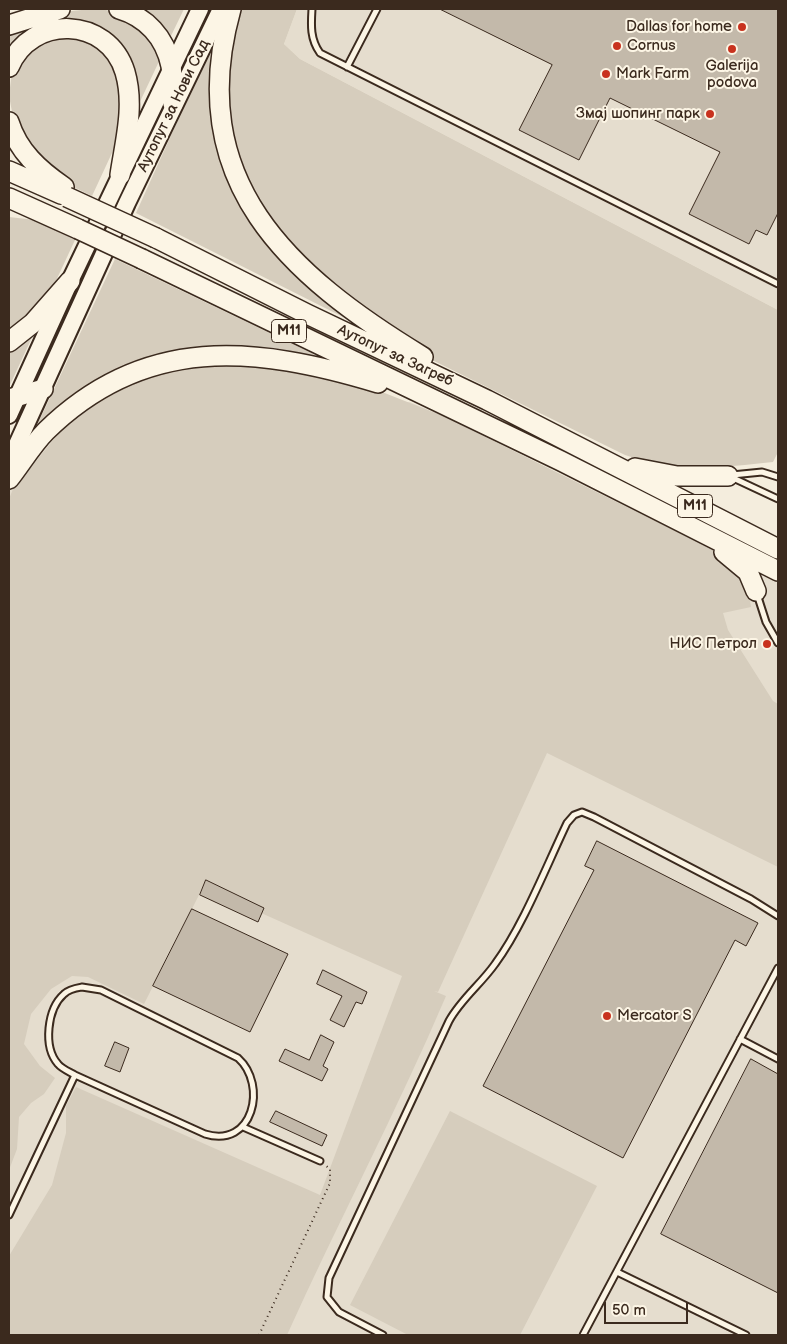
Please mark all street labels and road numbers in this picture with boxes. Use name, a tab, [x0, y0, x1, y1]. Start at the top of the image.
street label: Аутопут за Нови Сад	[134, 37, 214, 175]
road number: M11	[272, 320, 306, 342]
street label: Аутопут за Загреб	[334, 321, 456, 391]
road number: M11	[678, 494, 712, 518]

